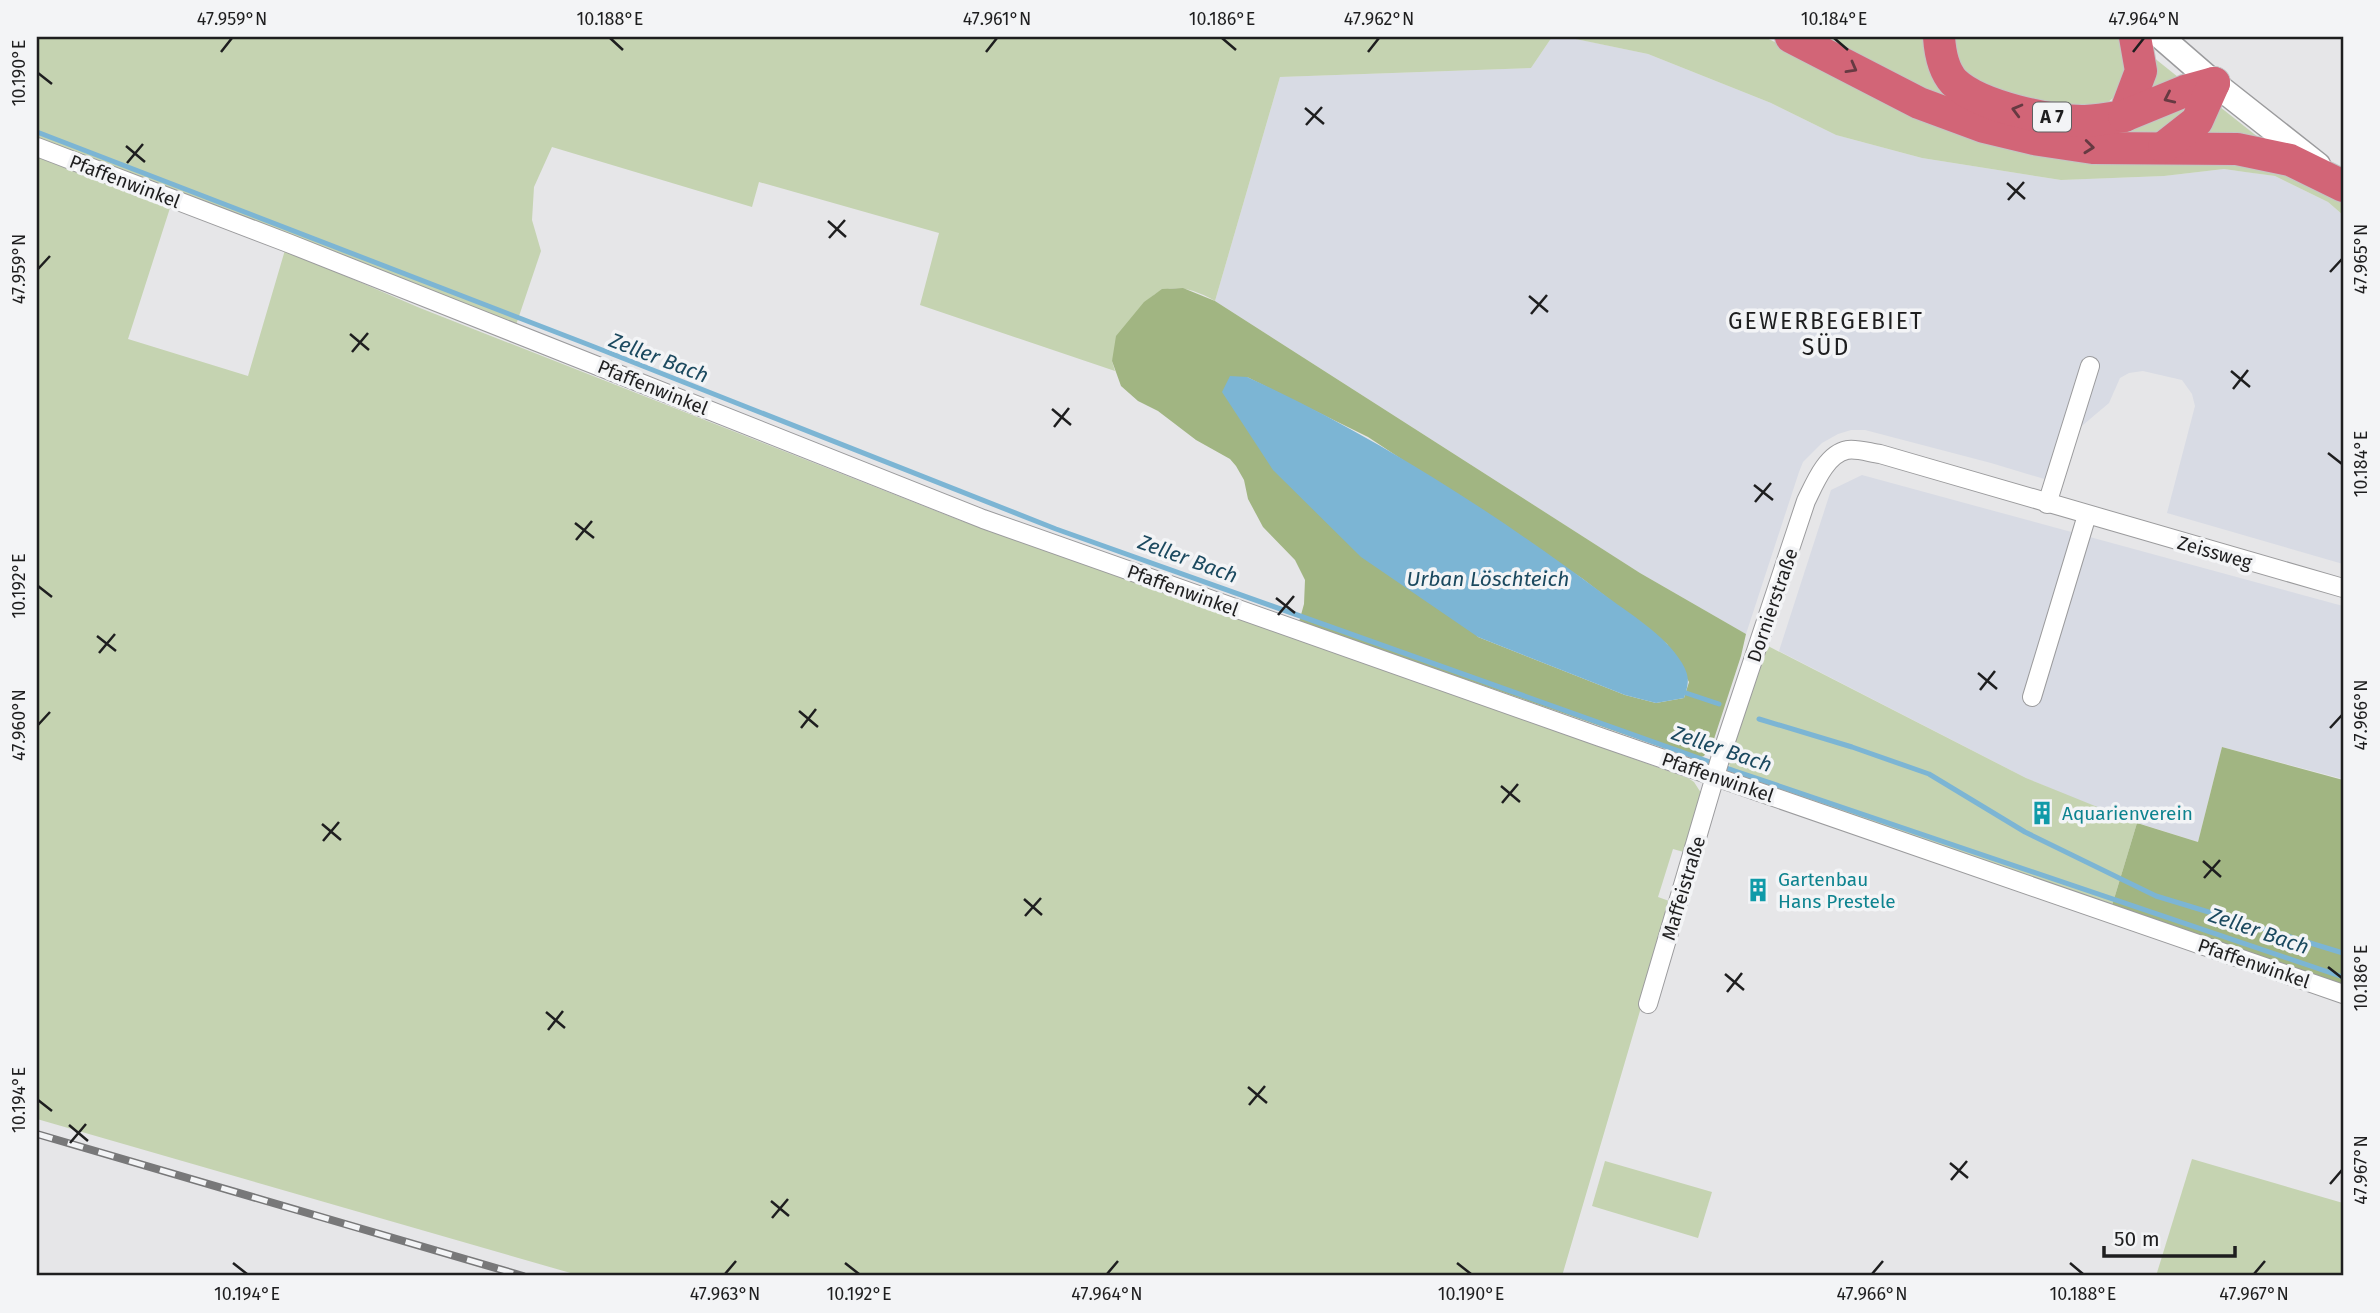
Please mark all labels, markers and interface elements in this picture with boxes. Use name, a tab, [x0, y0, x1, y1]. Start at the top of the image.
text: 47.959°N	[197, 8, 267, 30]
text: 10.188°E	[576, 8, 644, 30]
text: 47.961°N	[963, 8, 1031, 30]
text: 10.186°E	[1189, 8, 1255, 30]
text: 47.962°N	[1344, 8, 1414, 30]
text: 10.184°E	[1801, 8, 1867, 30]
text: 47.964°N	[2108, 8, 2180, 30]
text: 10.190°E	[8, 40, 30, 106]
one-way arrow	[1844, 60, 1857, 74]
one-way arrow	[2164, 90, 2176, 104]
road number: A 7	[2033, 103, 2071, 132]
one-way arrow	[2012, 104, 2024, 119]
one-way arrow	[2083, 139, 2095, 154]
street label: Pfaffenwinkel	[66, 150, 184, 213]
text: 47.965°N	[2350, 224, 2372, 294]
text: 47.959°N	[8, 234, 30, 304]
district label: GEWERBEGEBIET SÜD	[1728, 307, 1924, 361]
water label: Zeller Bach	[605, 327, 712, 389]
street label: Pfaffenwinkel	[594, 355, 712, 420]
text: 10.184°E	[2350, 431, 2372, 497]
water label: Zeller Bach	[1134, 529, 1241, 589]
street label: Zeissweg	[2175, 531, 2255, 574]
street label: Dornierstraße	[1742, 545, 1803, 665]
text: 10.192°E	[8, 553, 30, 619]
street label: Pfaffenwinkel	[1124, 560, 1242, 621]
water label: Urban Löschteich	[1406, 566, 1570, 592]
text: 47.966°N	[2350, 679, 2372, 751]
text: 47.960°N	[8, 689, 30, 761]
water label: Zeller Bach	[1668, 719, 1776, 778]
street label: Pfaffenwinkel	[1659, 748, 1777, 808]
building icon: Aquarienverein	[2028, 799, 2056, 827]
place label: Aquarienverein	[2062, 802, 2193, 825]
street label: Maffeistraße	[1657, 833, 1710, 943]
place label: Gartenbau Hans Prestele	[1778, 868, 1896, 913]
building icon: Gartenbau Hans Prestele	[1744, 876, 1772, 904]
water label: Zeller Bach	[2205, 901, 2313, 960]
street label: Pfaffenwinkel	[2195, 934, 2313, 994]
text: 10.186°E	[2350, 945, 2372, 1011]
text: 10.194°E	[8, 1067, 30, 1133]
text: 47.967°N	[2350, 1135, 2372, 1205]
scale bar	[2104, 1215, 2235, 1259]
text: 50 m	[2114, 1226, 2160, 1252]
text: 10.194°E	[214, 1283, 280, 1305]
text: 47.963°N	[690, 1283, 760, 1305]
text: 10.192°E	[826, 1283, 892, 1305]
text: 47.964°N	[1071, 1283, 1143, 1305]
text: 10.190°E	[1438, 1283, 1504, 1305]
text: 47.966°N	[1836, 1283, 1908, 1305]
text: 10.188°E	[2049, 1283, 2117, 1305]
text: 47.967°N	[2219, 1283, 2289, 1305]

